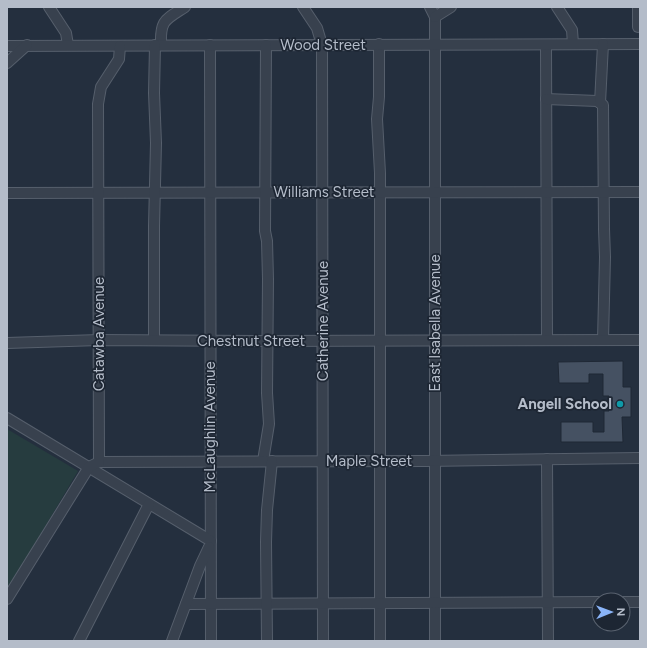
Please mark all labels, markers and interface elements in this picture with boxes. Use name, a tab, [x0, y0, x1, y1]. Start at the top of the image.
street label: Wood Street	[280, 36, 366, 54]
street label: Williams Street	[273, 183, 375, 201]
street label: East Isabella Avenue	[426, 254, 444, 392]
street label: Catherine Avenue	[314, 261, 332, 381]
street label: Catawba Avenue	[90, 277, 108, 391]
street label: Chestnut Street	[197, 332, 305, 350]
street label: McLaughlin Avenue	[201, 361, 219, 493]
place label: Angell School	[518, 395, 612, 413]
marker: Angell School	[615, 399, 625, 409]
street label: Maple Street	[326, 452, 413, 470]
north arrow	[591, 592, 631, 632]
text: N	[614, 607, 627, 616]

